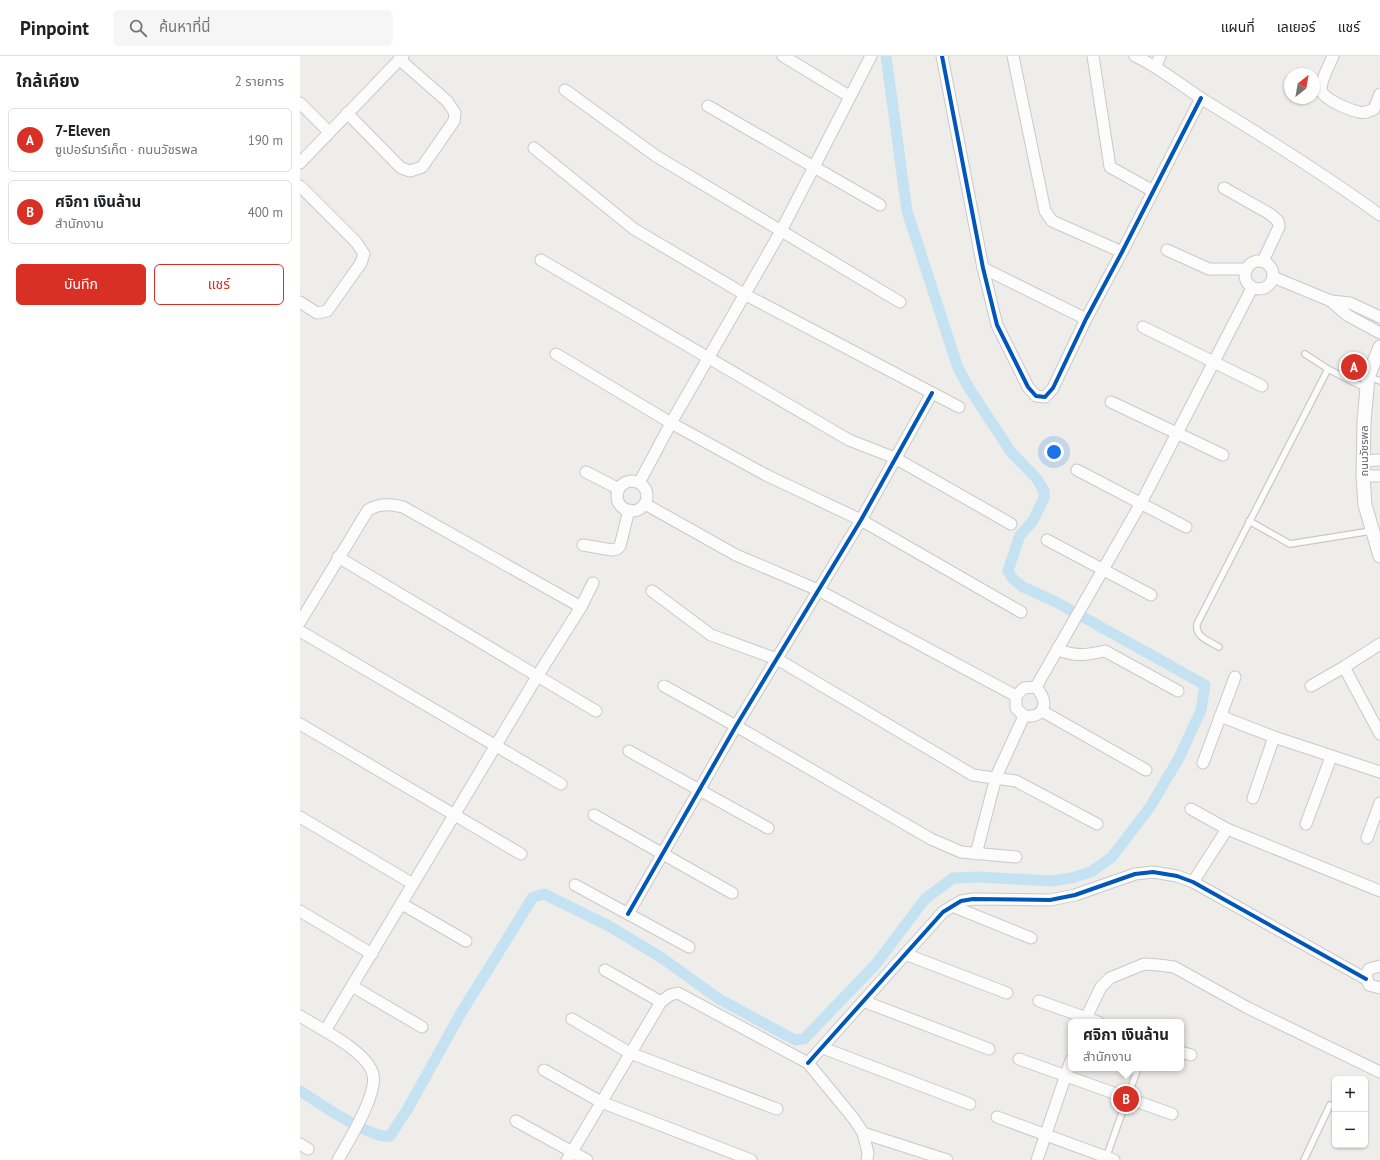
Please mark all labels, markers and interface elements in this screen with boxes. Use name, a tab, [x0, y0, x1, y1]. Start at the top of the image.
search box	[113, 10, 393, 46]
text: Pinpoint	[20, 16, 89, 40]
icon: search	[127, 17, 149, 39]
text: ค้นหาที่นี่	[159, 17, 211, 36]
text: แผนที่	[1221, 18, 1255, 36]
text: เลเยอร์	[1277, 18, 1316, 36]
text: แชร์	[1338, 18, 1360, 36]
north arrow	[1284, 68, 1320, 104]
text: ใกล้เคียง	[16, 70, 79, 92]
text: 2 รายการ	[235, 73, 284, 90]
text: 7-Eleven	[55, 121, 110, 140]
text: A	[26, 132, 34, 149]
text: 190 m	[248, 132, 283, 149]
text: ซูเปอร์มาร์เก็ต · ถนนวัชรพล	[55, 141, 198, 158]
text: ศจิกา เงินล้าน	[55, 192, 141, 211]
text: B	[26, 204, 34, 221]
text: 400 m	[248, 204, 283, 221]
text: สำนักงาน	[55, 215, 104, 232]
button: บันทึก	[16, 264, 146, 305]
button: แชร์	[154, 264, 284, 305]
pin: A	[1341, 352, 1367, 382]
street label: ถนนวัชรพล	[1357, 426, 1371, 476]
your location	[1044, 442, 1064, 462]
popup	[1068, 1019, 1184, 1071]
text: ศจิกา เงินล้าน	[1083, 1025, 1169, 1044]
text: สำนักงาน	[1083, 1048, 1132, 1065]
map controls	[1332, 1076, 1368, 1148]
button: +	[1332, 1076, 1368, 1112]
pin: B	[1113, 1084, 1139, 1114]
button: −	[1332, 1112, 1368, 1148]

